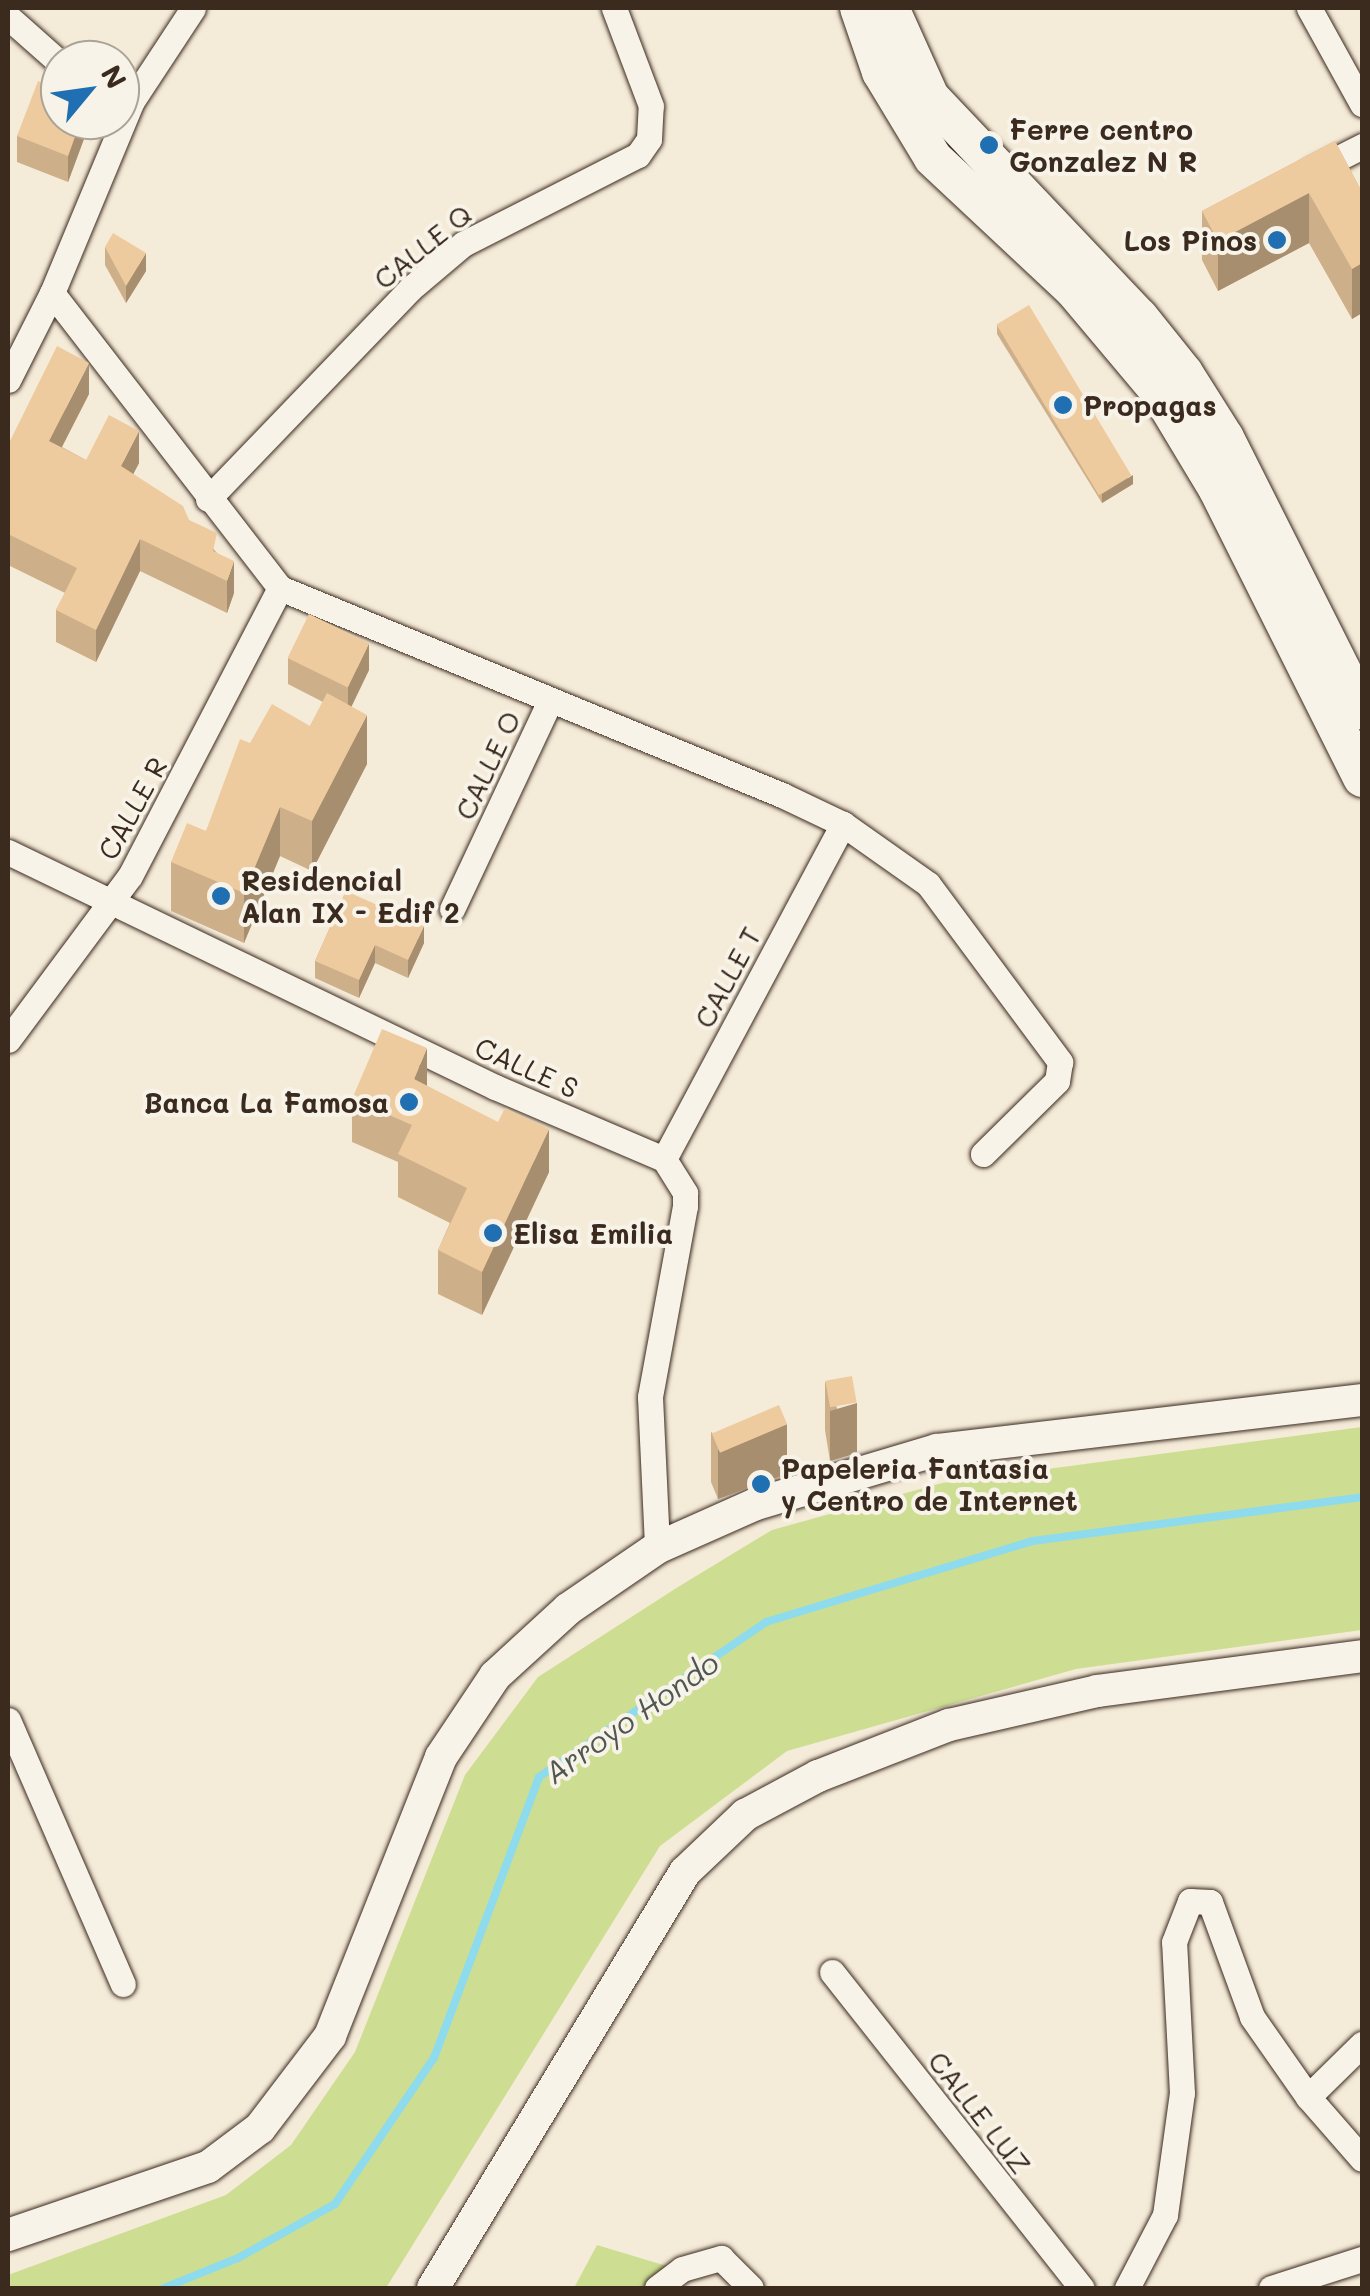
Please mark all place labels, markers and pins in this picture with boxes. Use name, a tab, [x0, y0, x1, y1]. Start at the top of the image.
place label: Ferre centro Gonzalez N R	[1009, 112, 1197, 178]
marker: Ferre centro Gonzalez N R	[978, 134, 1000, 156]
place label: Los Pinos	[1124, 223, 1257, 257]
marker: Los Pinos	[1266, 229, 1288, 251]
place label: Propagas	[1083, 388, 1217, 422]
marker: Propagas	[1052, 394, 1074, 416]
place label: Residencial Alan IX - Edif 2	[241, 863, 460, 929]
marker: Residencial Alan IX - Edif 2	[210, 885, 232, 907]
place label: Banca La Famosa	[144, 1085, 389, 1119]
marker: Banca La Famosa	[398, 1091, 420, 1113]
place label: Elisa Emilia	[513, 1216, 673, 1250]
marker: Elisa Emilia	[482, 1222, 504, 1244]
place label: Papeleria Fantasia y Centro de Internet	[781, 1451, 1078, 1517]
marker: Papeleria Fantasia y Centro de Internet	[750, 1473, 772, 1495]

